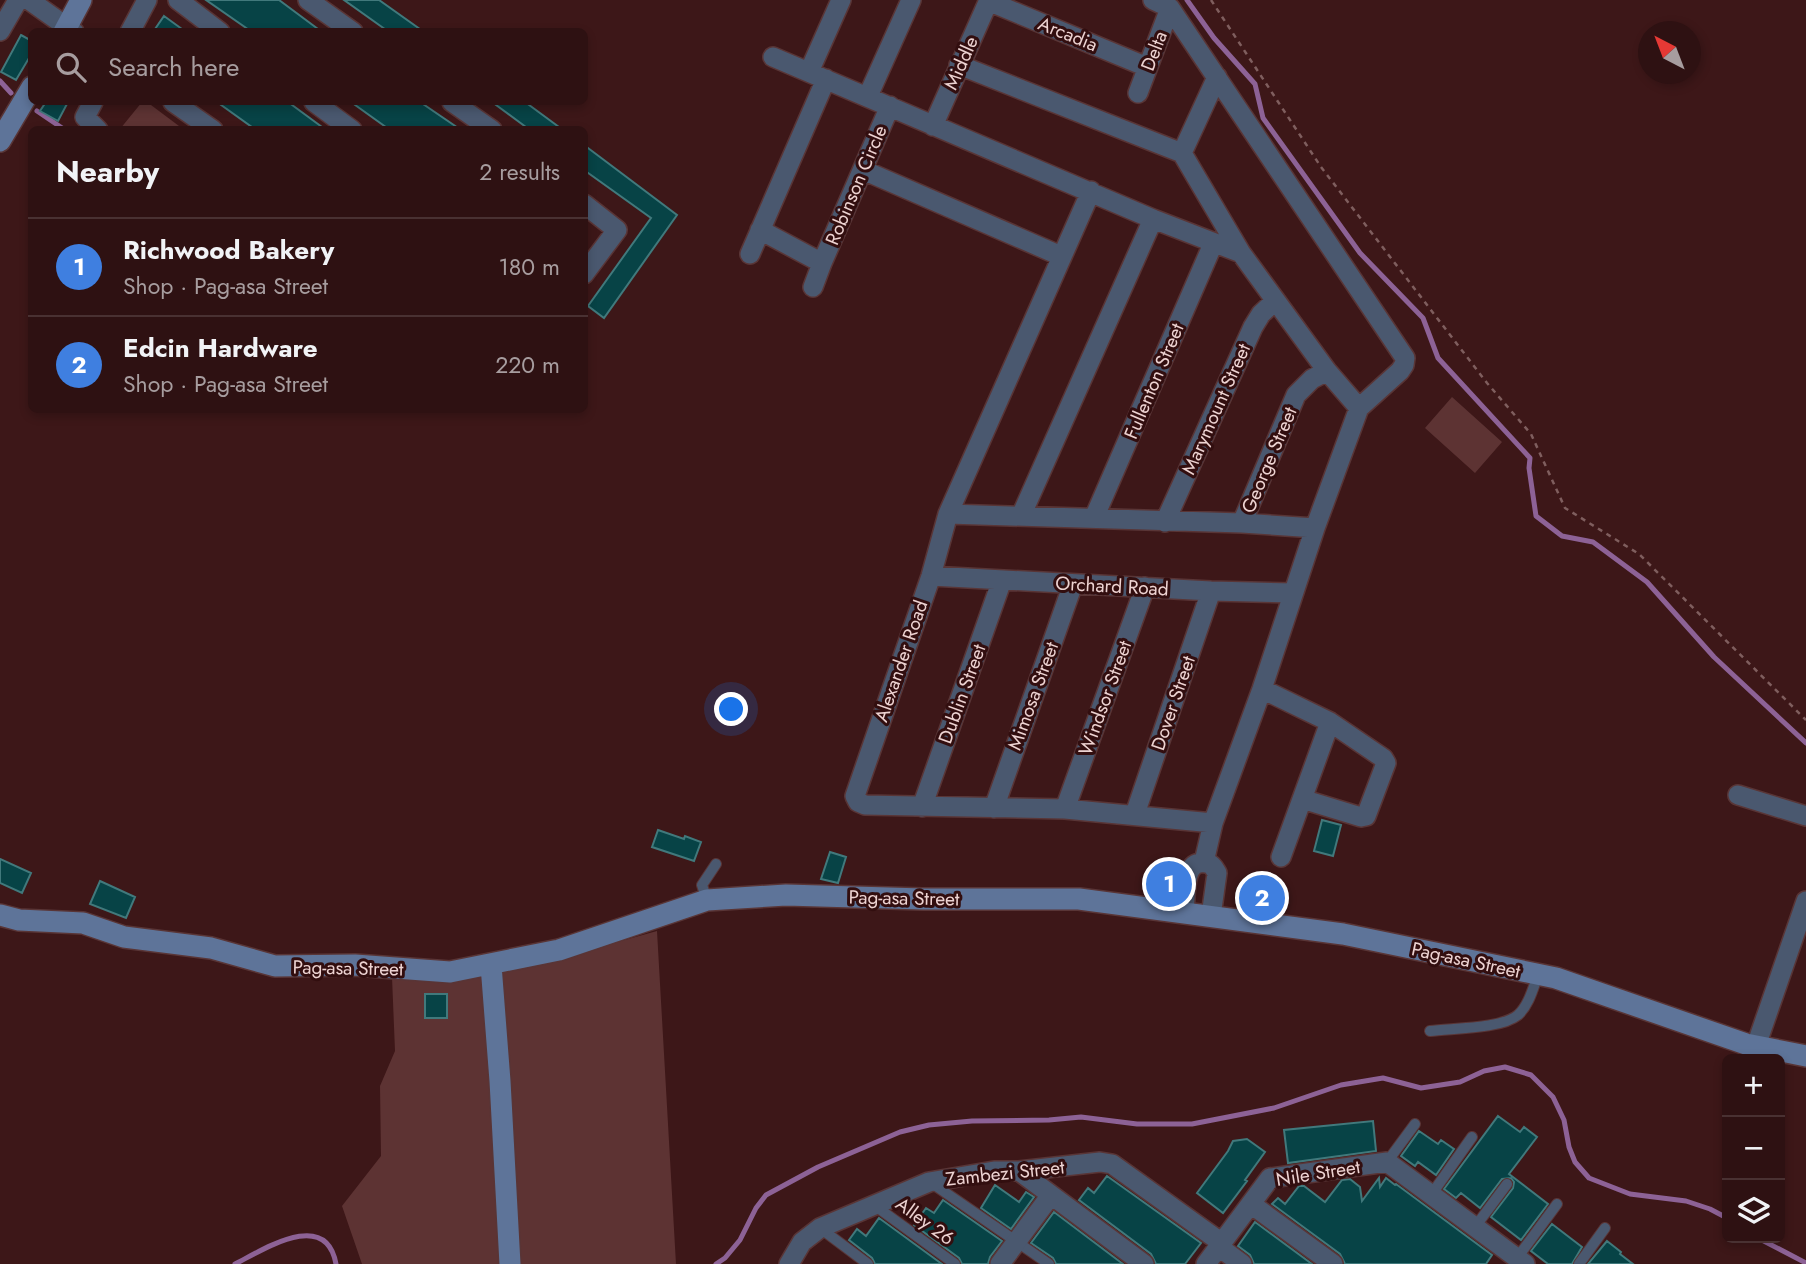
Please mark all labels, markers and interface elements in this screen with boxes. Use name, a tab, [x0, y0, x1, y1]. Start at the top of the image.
street label: Arcadia	[1034, 10, 1102, 58]
north arrow	[1638, 21, 1701, 84]
street label: Delta	[1134, 27, 1174, 75]
search box	[28, 28, 588, 105]
street label: Middle	[937, 32, 985, 94]
icon: search	[52, 48, 90, 86]
text: Search here	[108, 48, 240, 86]
street label: Robinson Circle	[819, 121, 893, 249]
text: Nearby	[56, 150, 159, 193]
text: 2 results	[479, 155, 560, 189]
text: Richwood Bakery	[123, 231, 334, 269]
text: 1	[73, 250, 85, 284]
text: 180 m	[498, 250, 560, 284]
text: Shop · Pag-asa Street	[123, 269, 328, 303]
street label: Fullenton Street	[1117, 318, 1191, 443]
text: Edcin Hardware	[123, 329, 318, 367]
street label: Marymount Street	[1175, 339, 1257, 479]
text: 2	[71, 348, 87, 382]
text: 220 m	[495, 348, 560, 382]
text: Shop · Pag-asa Street	[123, 367, 328, 401]
street label: George Street	[1235, 402, 1304, 517]
street label: Orchard Road	[1055, 570, 1169, 602]
street label: Alexander Road	[868, 596, 934, 726]
street label: Windsor Street	[1072, 637, 1138, 759]
street label: Mimosa Street	[1001, 638, 1065, 754]
street label: Dublin Street	[932, 640, 993, 748]
street label: Dover Street	[1144, 652, 1202, 754]
your location	[714, 692, 748, 726]
pin: 1	[1146, 858, 1192, 910]
pin: 2	[1239, 872, 1285, 924]
street label: Pag-asa Street	[848, 884, 960, 912]
street label: Pag-asa Street	[1409, 935, 1523, 985]
street label: Pag-asa Street	[292, 954, 404, 982]
map controls	[1722, 1054, 1785, 1243]
button: +	[1722, 1054, 1785, 1117]
button: −	[1722, 1117, 1785, 1180]
street label: Zambezi Street	[944, 1153, 1066, 1193]
street label: Nile Street	[1274, 1153, 1362, 1193]
button: layers	[1722, 1180, 1785, 1243]
street label: Alley 26	[890, 1191, 960, 1251]

